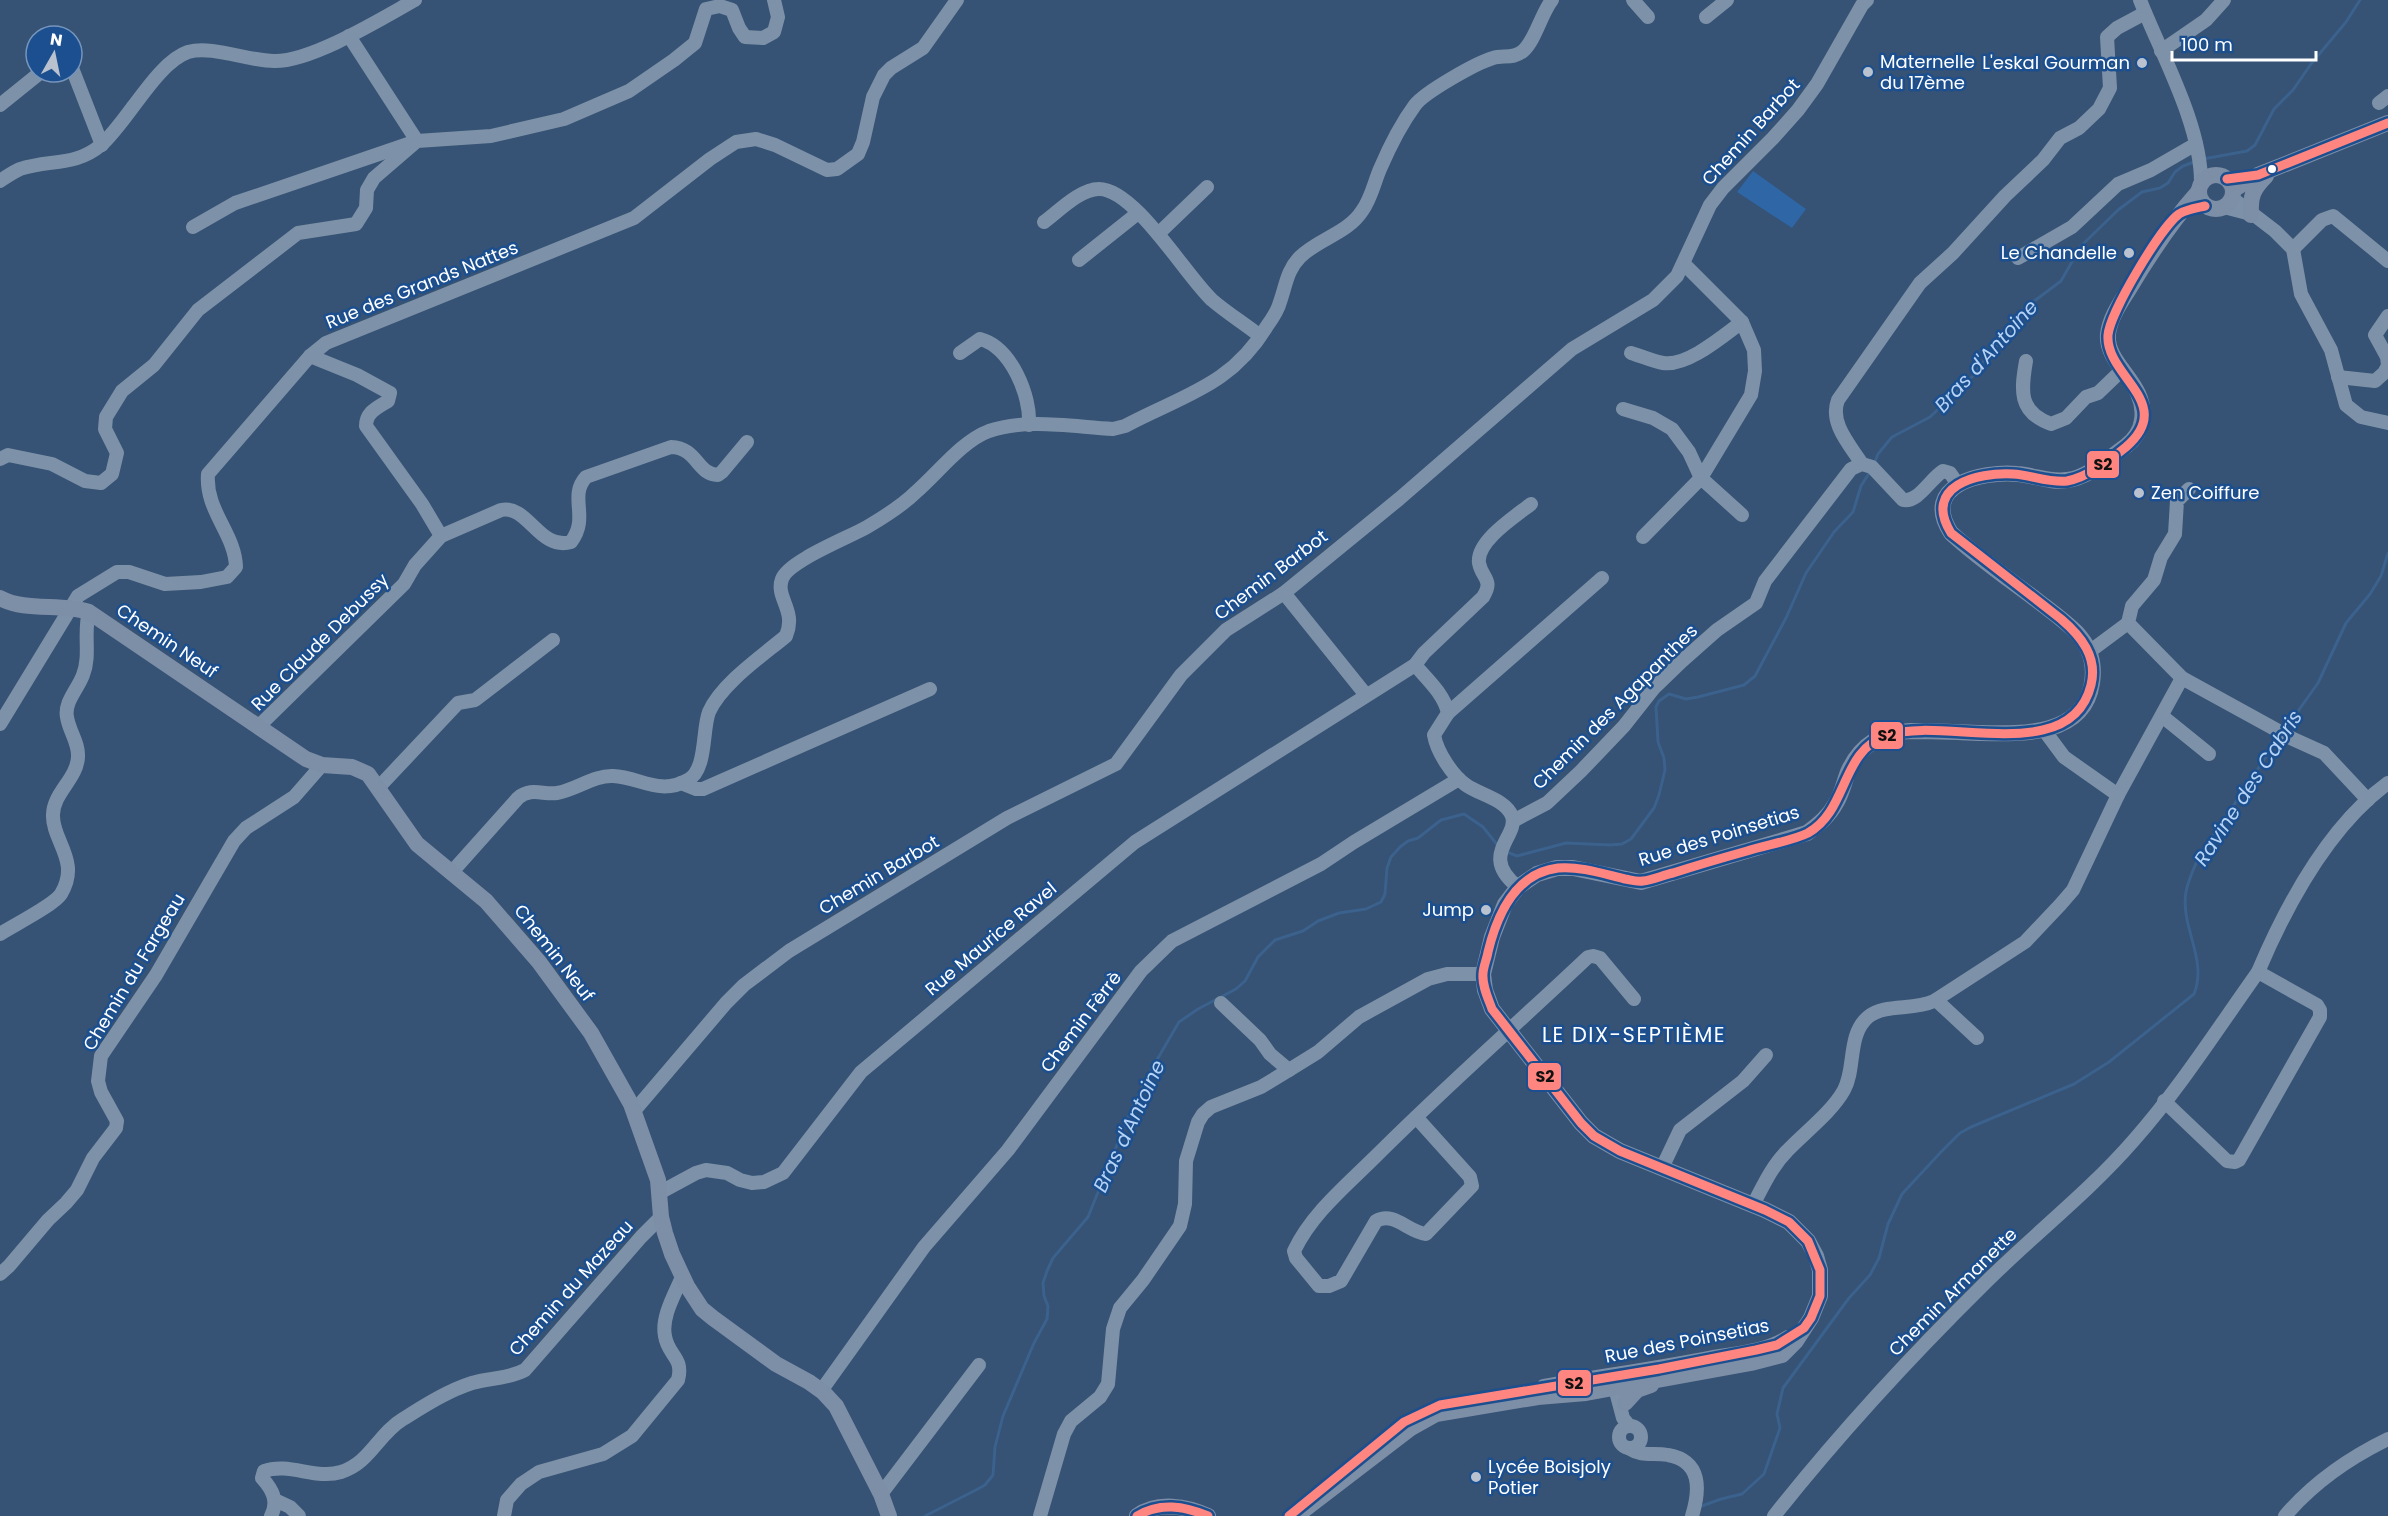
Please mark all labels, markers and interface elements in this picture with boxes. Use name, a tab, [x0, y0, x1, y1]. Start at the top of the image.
north arrow	[24, 24, 84, 84]
scale bar	[2172, 24, 2316, 62]
text: N	[49, 27, 64, 52]
text: 100 m	[2181, 32, 2233, 57]
place label: Maternelle du 17ème	[1880, 49, 1975, 95]
place label: L'eskal Gourman	[1982, 50, 2130, 75]
marker: L'eskal Gourman	[2135, 56, 2149, 70]
marker: Maternelle du 17ème	[1861, 65, 1875, 79]
street label: Chemin Barbot	[1696, 73, 1805, 191]
unlabelled marker	[2266, 163, 2278, 175]
street label: Rue des Grands Nattes	[322, 235, 522, 335]
place label: Le Chandelle	[2001, 240, 2117, 265]
marker: Le Chandelle	[2122, 246, 2136, 260]
water label: Bras d'Antoine	[1928, 294, 2044, 418]
line badge: S2	[2086, 450, 2120, 479]
text: S2	[2094, 453, 2112, 476]
place label: Zen Coiffure	[2151, 480, 2259, 505]
marker: Zen Coiffure	[2132, 486, 2146, 500]
street label: Chemin Barbot	[1209, 524, 1333, 626]
street label: Rue Claude Debussy	[245, 567, 394, 716]
street label: Chemin Neuf	[112, 597, 223, 684]
street label: Chemin des Agapanthes	[1526, 618, 1703, 795]
water label: Ravine des Cabris	[2187, 705, 2309, 871]
line badge: S2	[1870, 721, 1904, 750]
text: S2	[1878, 724, 1896, 747]
street label: Rue des Poinsetias	[1635, 799, 1802, 872]
street label: Chemin Barbot	[814, 829, 943, 920]
street label: Rue Maurice Ravel	[920, 876, 1062, 1001]
street label: Chemin du Fargeau	[77, 888, 190, 1055]
place label: Jump	[1422, 897, 1474, 922]
street label: Chemin Neuf	[508, 899, 600, 1007]
marker: Jump	[1479, 903, 1493, 917]
street label: Chemin Fèrrè	[1034, 966, 1127, 1077]
district label: LE DIX-SEPTIÈME	[1542, 1020, 1726, 1049]
water label: Bras d'Antoine	[1086, 1055, 1172, 1197]
line badge: S2	[1527, 1062, 1562, 1091]
text: S2	[1536, 1065, 1554, 1088]
street label: Chemin du Mazeau	[503, 1214, 638, 1361]
street label: Chemin Armanette	[1883, 1222, 2022, 1361]
street label: Rue des Poinsetias	[1603, 1312, 1771, 1369]
line badge: S2	[1557, 1369, 1592, 1397]
text: S2	[1565, 1372, 1583, 1395]
place label: Lycée Boisjoly Potier	[1488, 1454, 1611, 1500]
marker: Lycée Boisjoly Potier	[1469, 1470, 1483, 1484]

